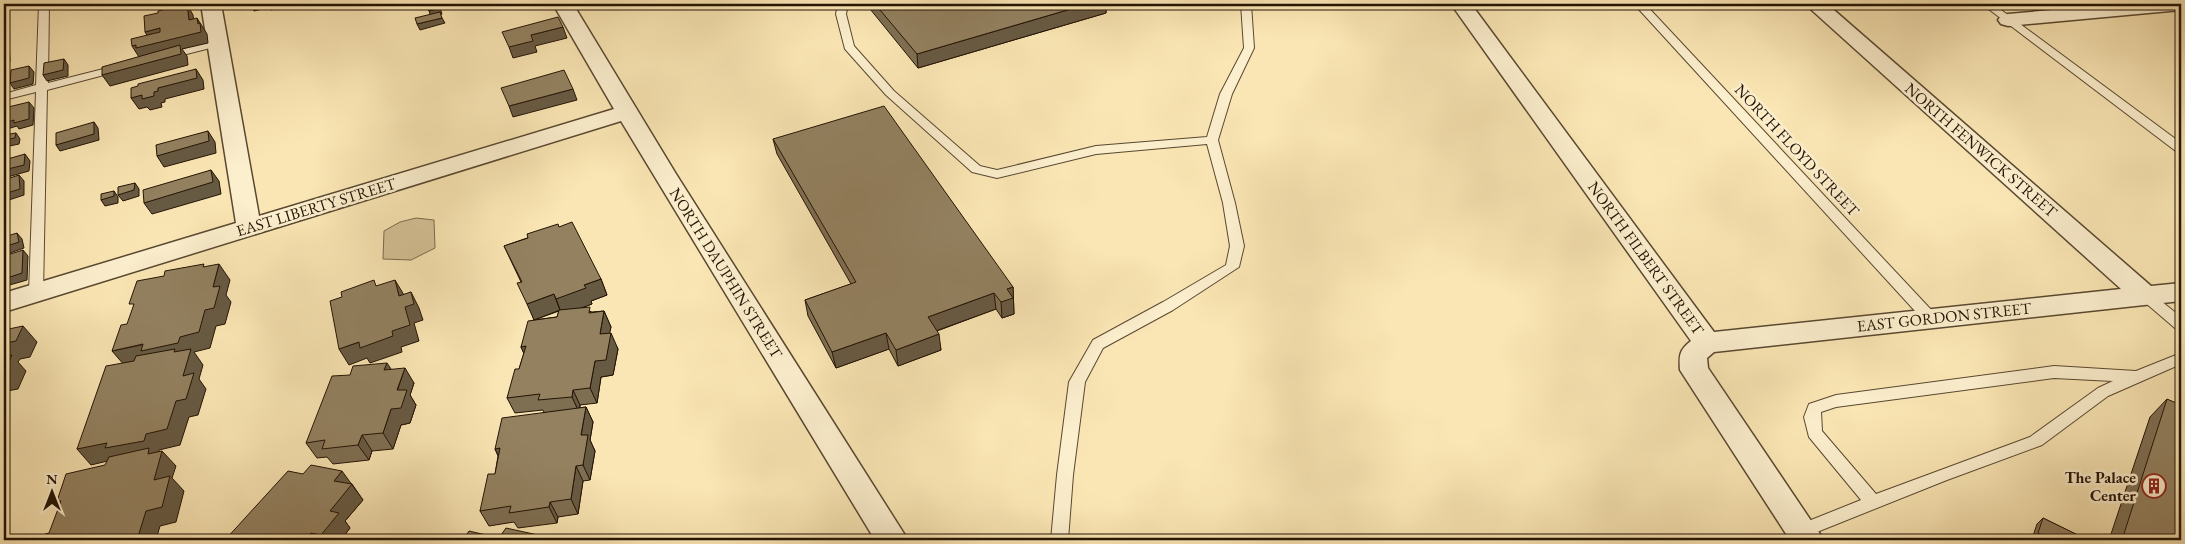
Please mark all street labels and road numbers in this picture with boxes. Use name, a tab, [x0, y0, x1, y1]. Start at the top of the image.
street label: NORTH FENWICK STREET	[1900, 78, 2062, 222]
street label: NORTH FLOYD STREET	[1730, 79, 1864, 221]
street label: EAST LIBERTY STREET	[234, 173, 399, 241]
street label: NORTH FILBERT STREET	[1583, 177, 1709, 339]
street label: NORTH DAUPHIN STREET	[665, 184, 787, 363]
street label: EAST GORDON STREET	[1856, 297, 2033, 337]

